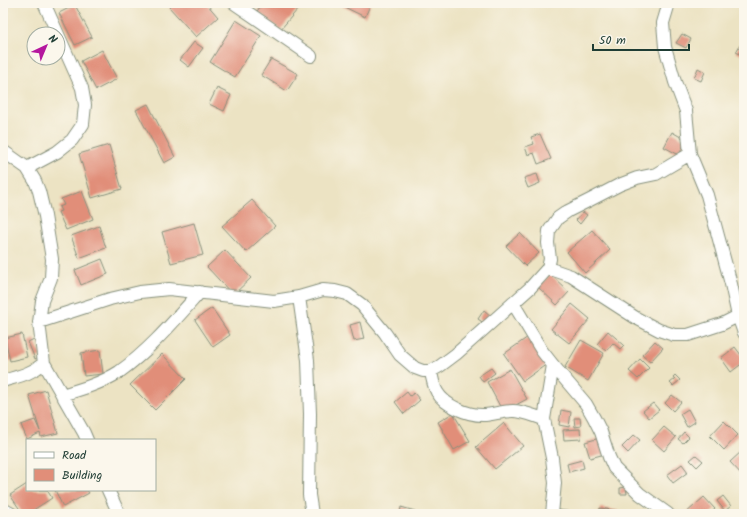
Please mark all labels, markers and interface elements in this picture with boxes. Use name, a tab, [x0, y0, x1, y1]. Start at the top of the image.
north arrow	[26, 26, 66, 66]
scale bar	[593, 26, 689, 52]
text: N	[43, 31, 61, 48]
text: 50 m	[599, 31, 626, 50]
legend	[26, 439, 156, 491]
text: Road	[62, 446, 87, 465]
text: Building	[62, 466, 102, 485]

